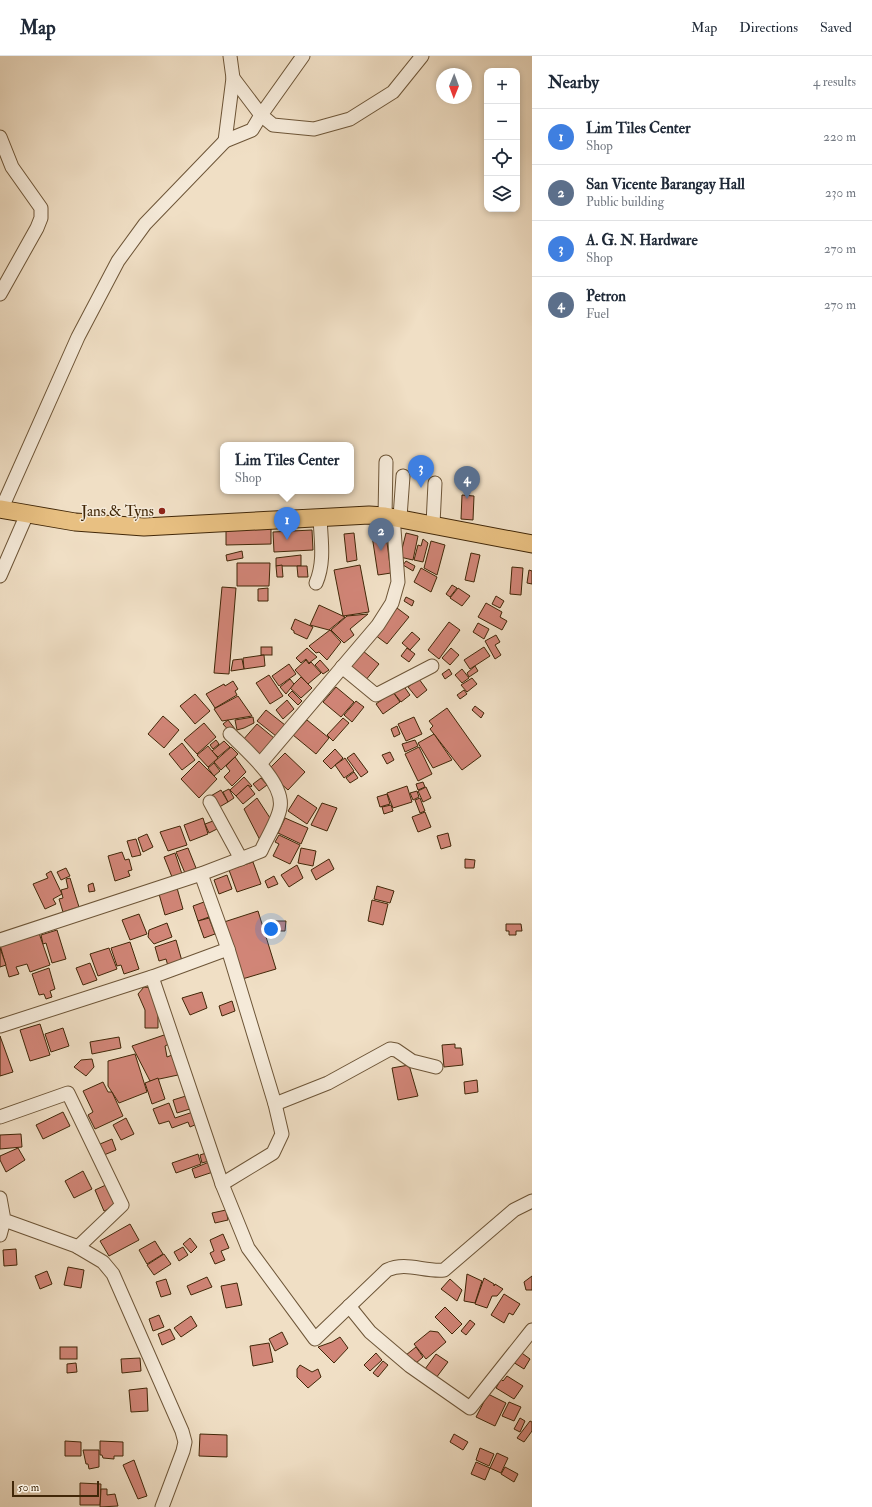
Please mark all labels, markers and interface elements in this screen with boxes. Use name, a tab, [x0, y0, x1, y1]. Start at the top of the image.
text: Map	[20, 16, 56, 40]
text: Map	[691, 19, 717, 36]
text: Directions	[739, 19, 798, 36]
text: Saved	[820, 19, 852, 36]
north arrow	[436, 68, 472, 104]
map controls	[484, 68, 520, 212]
button: +	[484, 68, 520, 104]
text: Nearby	[548, 72, 599, 93]
text: 4 results	[813, 74, 856, 90]
button: −	[484, 104, 520, 140]
text: Lim Tiles Center	[586, 119, 691, 138]
text: 1	[559, 129, 563, 145]
text: 220 m	[823, 129, 856, 145]
text: Shop	[586, 138, 613, 154]
button: locate	[484, 140, 520, 176]
text: San Vicente Barangay Hall	[586, 175, 745, 194]
button: layers	[484, 176, 520, 212]
text: 2	[558, 185, 564, 201]
text: 230 m	[825, 185, 856, 201]
text: Public building	[586, 194, 664, 210]
text: A. G. N. Hardware	[586, 231, 698, 250]
text: 3	[559, 241, 564, 257]
text: 270 m	[824, 241, 856, 257]
text: Shop	[586, 250, 613, 266]
text: Petron	[586, 287, 626, 306]
text: 4	[557, 297, 565, 313]
text: 270 m	[824, 297, 856, 313]
text: Fuel	[586, 306, 609, 322]
popup	[220, 442, 354, 494]
text: Lim Tiles Center	[235, 451, 339, 470]
pin: 3	[408, 455, 434, 488]
pin: 4	[454, 466, 480, 499]
text: Shop	[235, 470, 262, 486]
place label: Jans & Tyns	[80, 502, 154, 522]
marker: Jans & Tyns	[157, 506, 167, 516]
pin: 1	[274, 507, 300, 540]
pin: 2	[368, 518, 394, 551]
your location	[261, 919, 281, 939]
scale bar	[12, 1479, 99, 1498]
text: 50 m	[18, 1481, 39, 1494]

